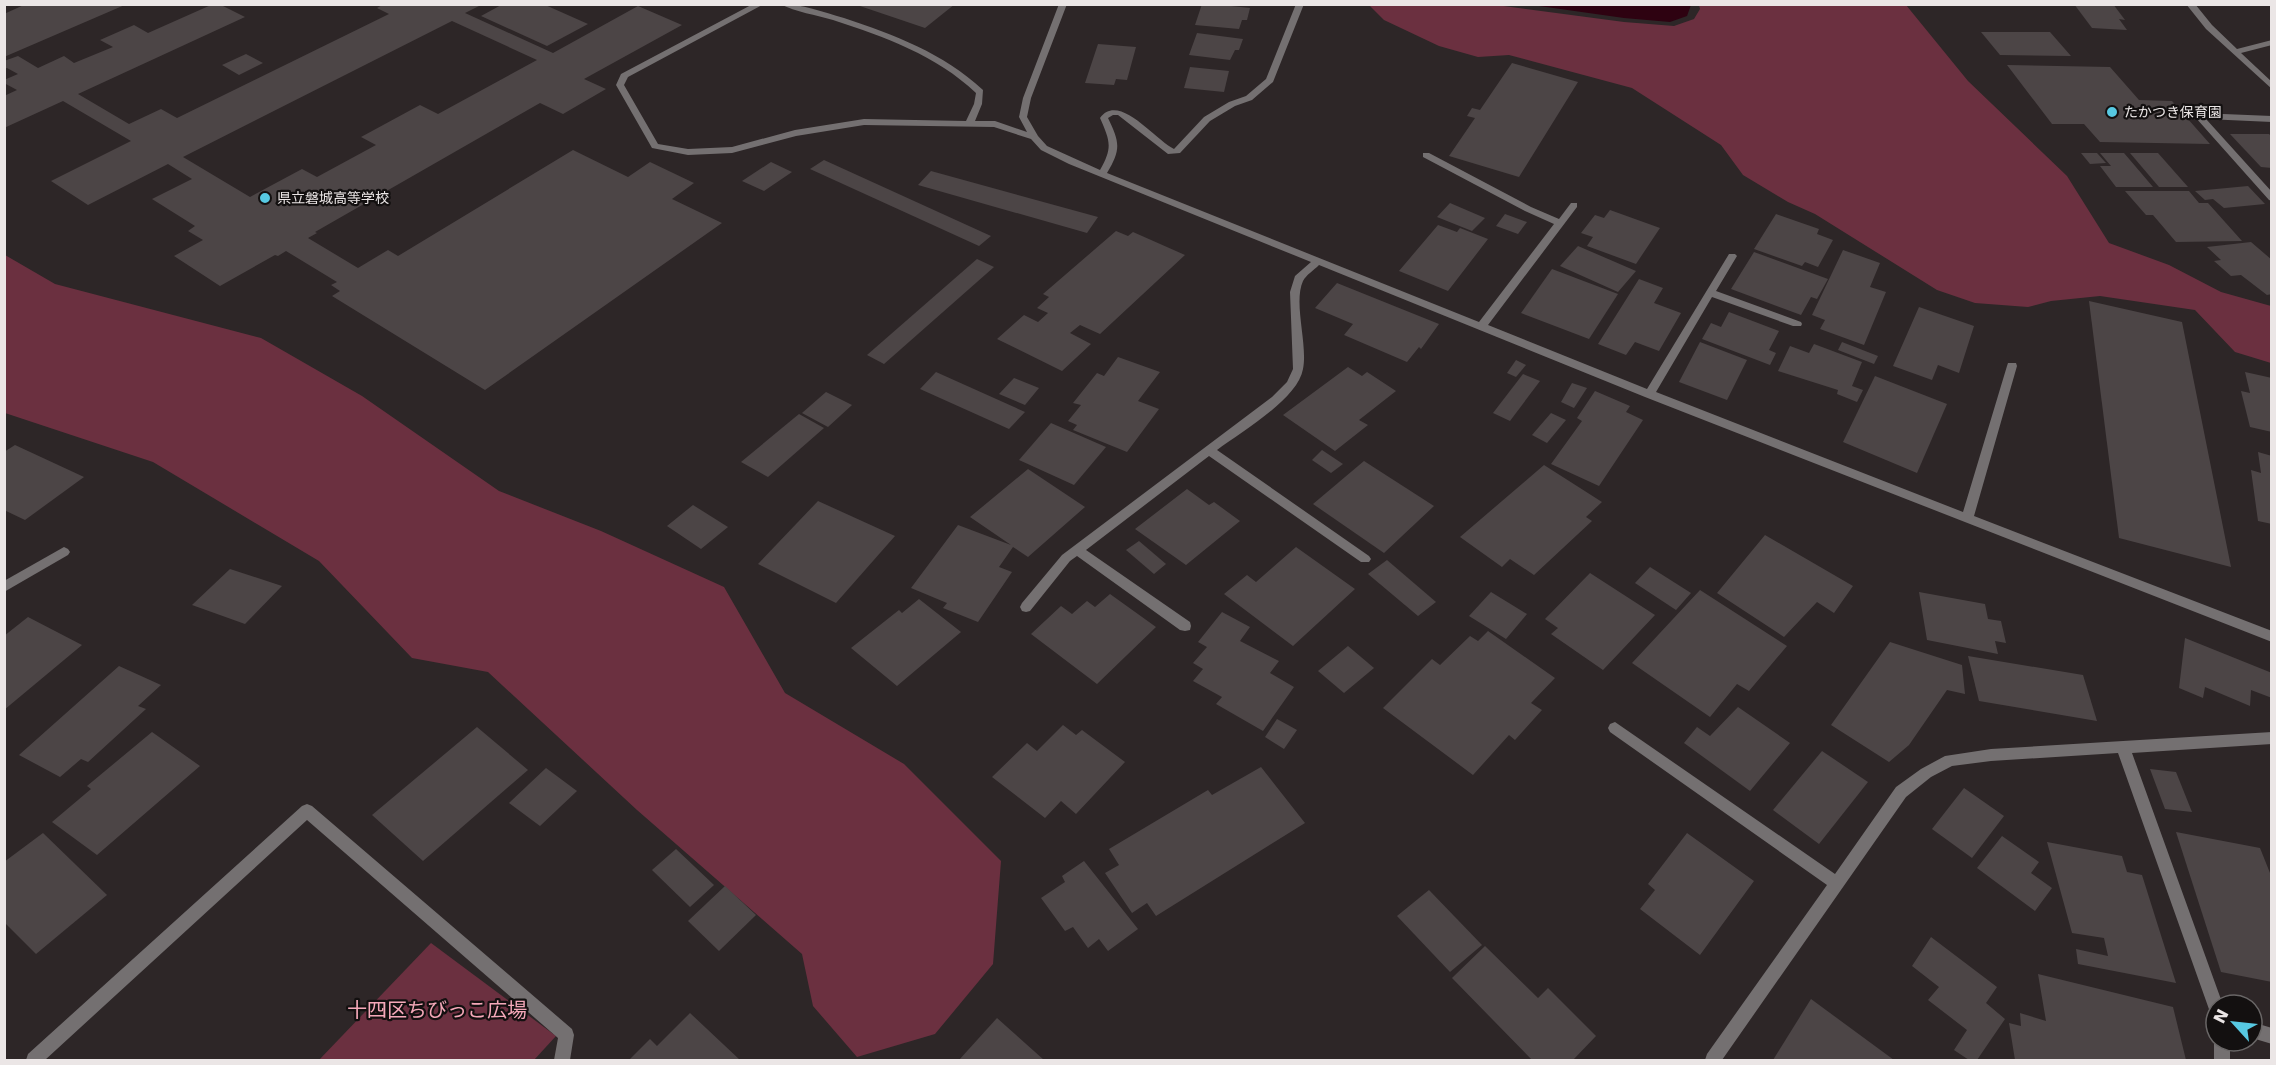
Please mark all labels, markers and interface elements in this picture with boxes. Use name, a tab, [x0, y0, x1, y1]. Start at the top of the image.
place label: たかつき保育園	[2124, 104, 2222, 120]
marker: たかつき保育園	[2105, 105, 2119, 119]
place label: 県立磐城高等学校	[277, 190, 389, 206]
marker: 県立磐城高等学校	[258, 191, 272, 205]
north arrow	[2204, 993, 2264, 1053]
park label: 十四区ちびっこ広場	[347, 998, 527, 1022]
text: N	[2210, 1006, 2233, 1027]

